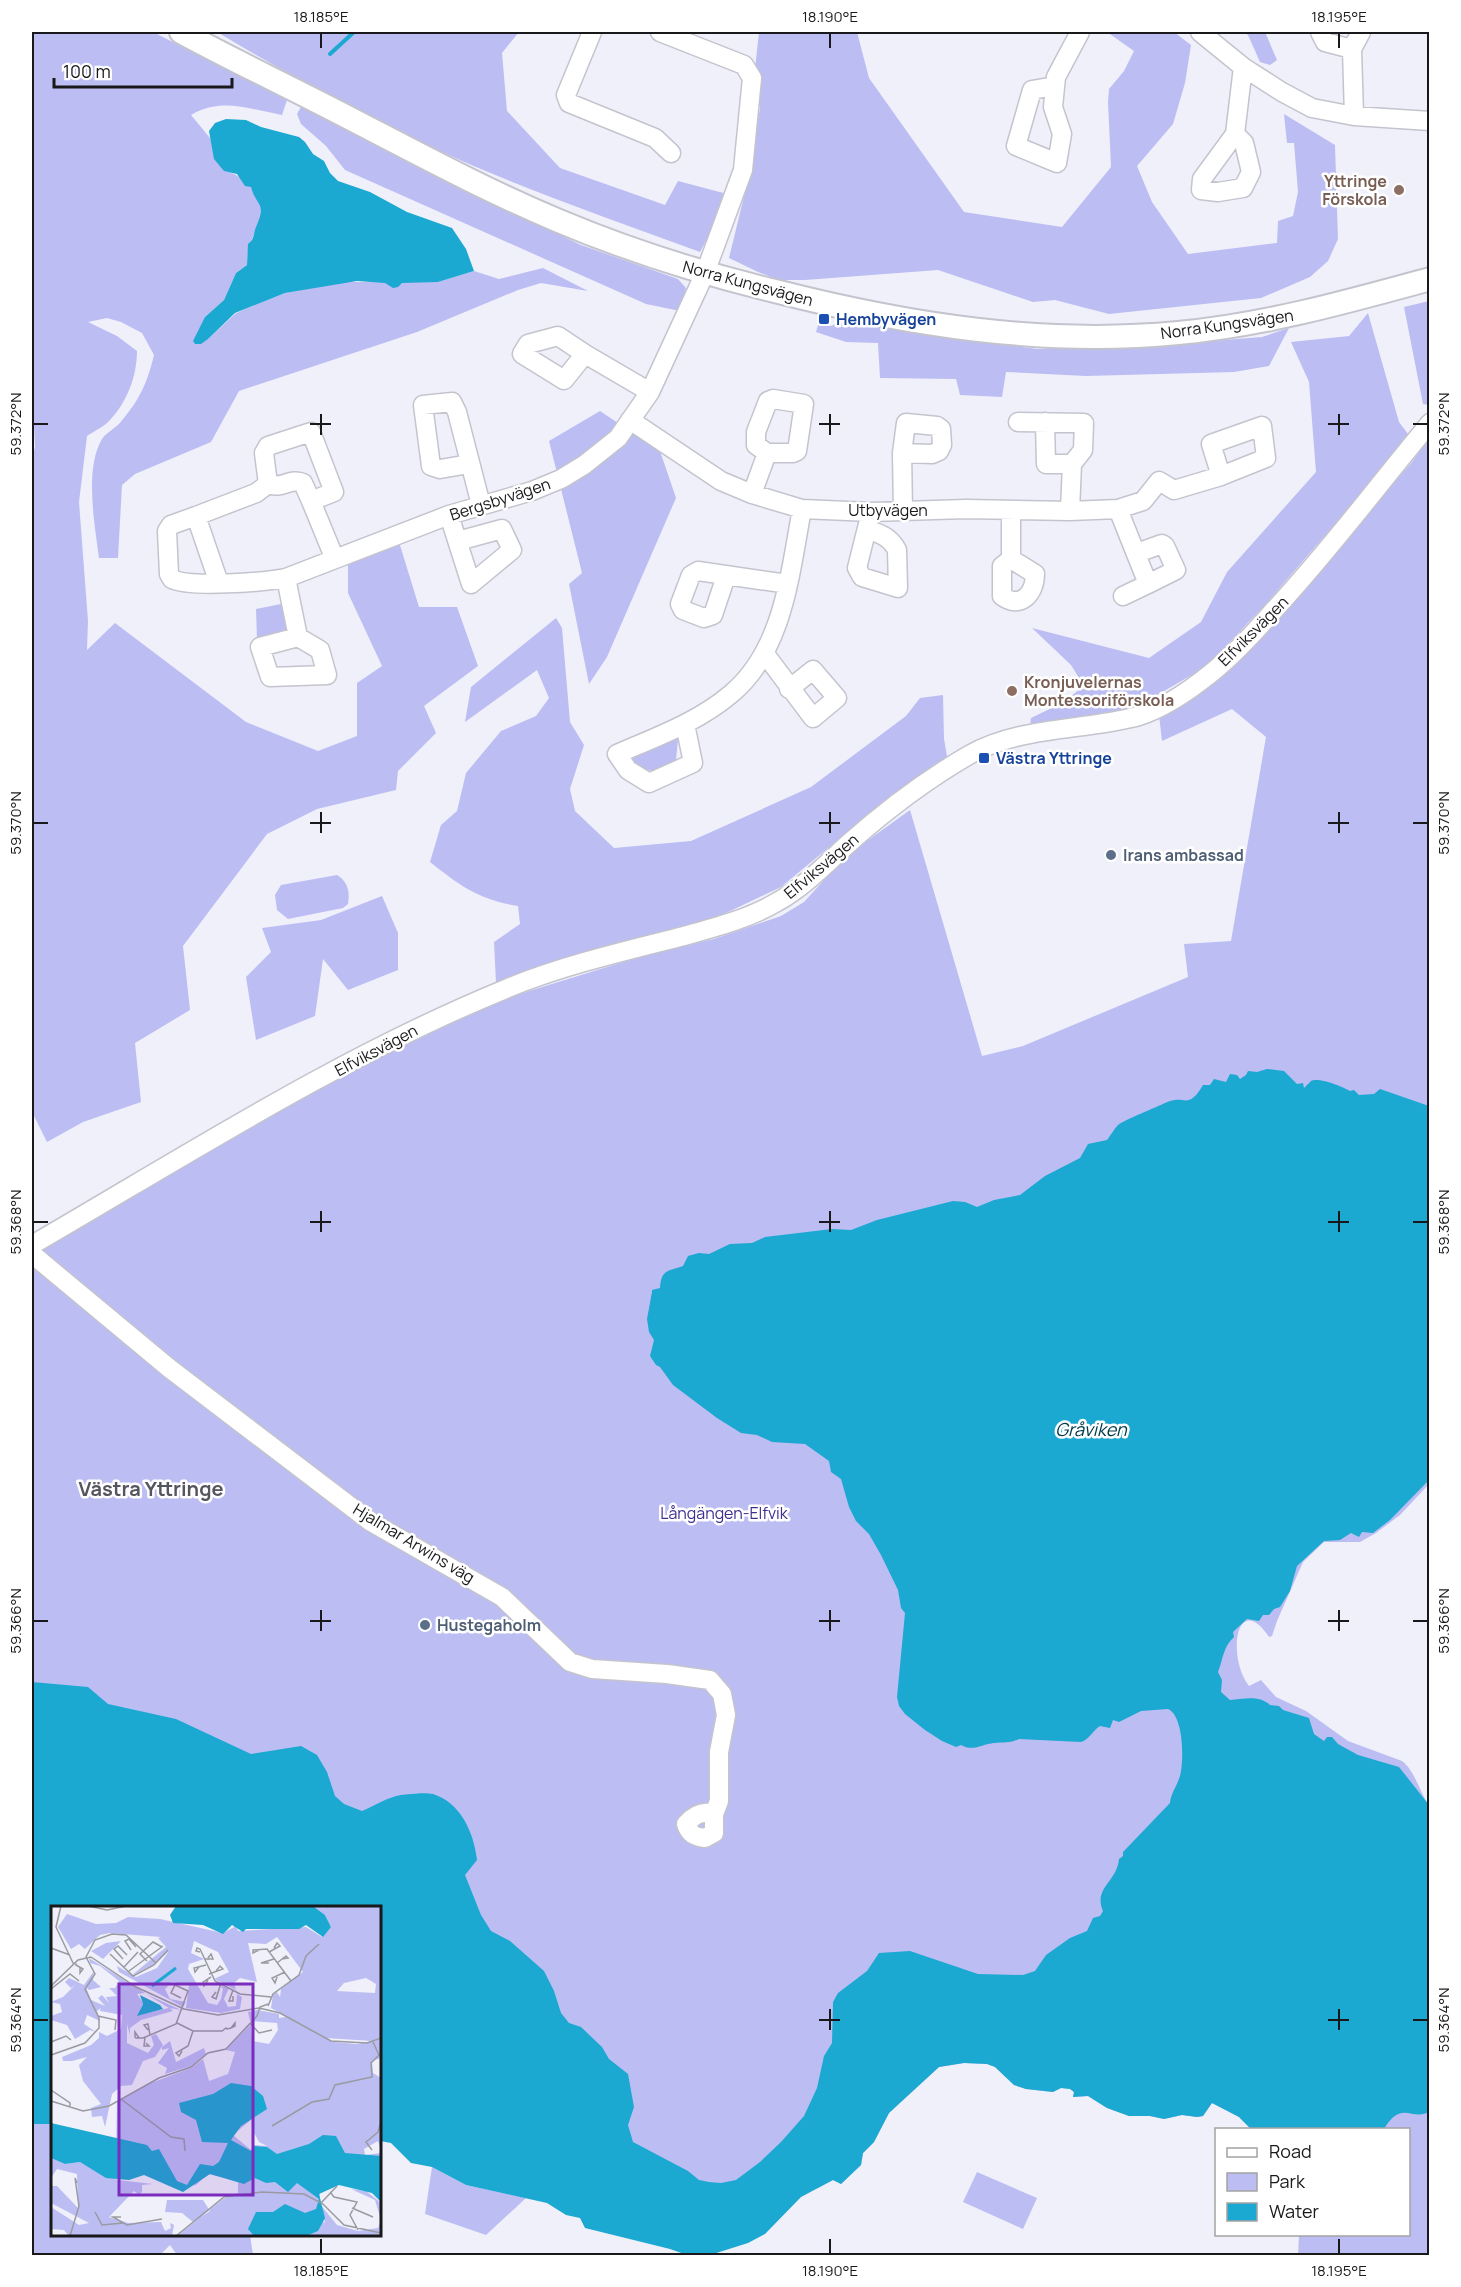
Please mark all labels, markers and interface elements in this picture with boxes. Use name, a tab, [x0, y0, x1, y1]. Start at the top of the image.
text: 18.185°E	[293, 6, 349, 27]
text: 18.190°E	[802, 6, 858, 27]
text: 18.195°E	[1311, 6, 1367, 27]
scale bar	[54, 51, 232, 89]
text: 100 m	[63, 59, 111, 83]
place label: Yttringe Förskola	[1322, 170, 1387, 210]
marker: Yttringe Förskola	[1392, 183, 1406, 197]
street label: Norra Kungsvägen	[681, 255, 815, 311]
street label: Norra Kungsvägen	[1159, 304, 1295, 344]
place label: Hembyvägen	[836, 308, 936, 330]
marker: Hembyvägen	[817, 312, 831, 326]
text: 59.372°N	[5, 393, 26, 455]
text: 59.372°N	[1433, 393, 1454, 455]
street label: Bergsbyvägen	[447, 472, 553, 526]
street label: Utbyvägen	[848, 499, 928, 521]
street label: Elfviksvägen	[1213, 591, 1293, 671]
place label: Kronjuvelernas Montessoriförskola	[1024, 671, 1174, 711]
marker: Kronjuvelernas Montessoriförskola	[1005, 684, 1019, 698]
place label: Västra Yttringe	[996, 747, 1112, 769]
marker: Västra Yttringe	[977, 751, 991, 765]
text: 59.370°N	[5, 791, 26, 855]
text: 59.370°N	[1433, 791, 1454, 855]
street label: Elfviksvägen	[779, 828, 863, 904]
place label: Irans ambassad	[1123, 844, 1244, 866]
marker: Irans ambassad	[1104, 848, 1118, 862]
street label: Elfviksvägen	[331, 1019, 421, 1081]
text: 59.368°N	[5, 1190, 26, 1254]
text: 59.368°N	[1433, 1190, 1454, 1254]
water label: Gråviken	[1055, 1417, 1128, 1441]
district label: Västra Yttringe	[79, 1475, 224, 1502]
street label: Hjalmar Arwins väg	[349, 1498, 479, 1588]
park label: Långängen-Elfvik	[660, 1502, 789, 1524]
text: 59.366°N	[5, 1588, 26, 1654]
text: 59.366°N	[1433, 1588, 1454, 1654]
place label: Hustegaholm	[437, 1614, 541, 1636]
marker: Hustegaholm	[418, 1618, 432, 1632]
inset map	[51, 1906, 381, 2236]
text: 59.364°N	[5, 1988, 26, 2052]
text: 59.364°N	[1433, 1988, 1454, 2052]
legend	[1215, 2128, 1410, 2236]
text: Road	[1269, 2139, 1312, 2163]
text: Park	[1269, 2169, 1306, 2193]
text: Water	[1269, 2199, 1319, 2223]
text: 18.185°E	[293, 2260, 349, 2281]
text: 18.190°E	[802, 2260, 858, 2281]
text: 18.195°E	[1311, 2260, 1367, 2281]

